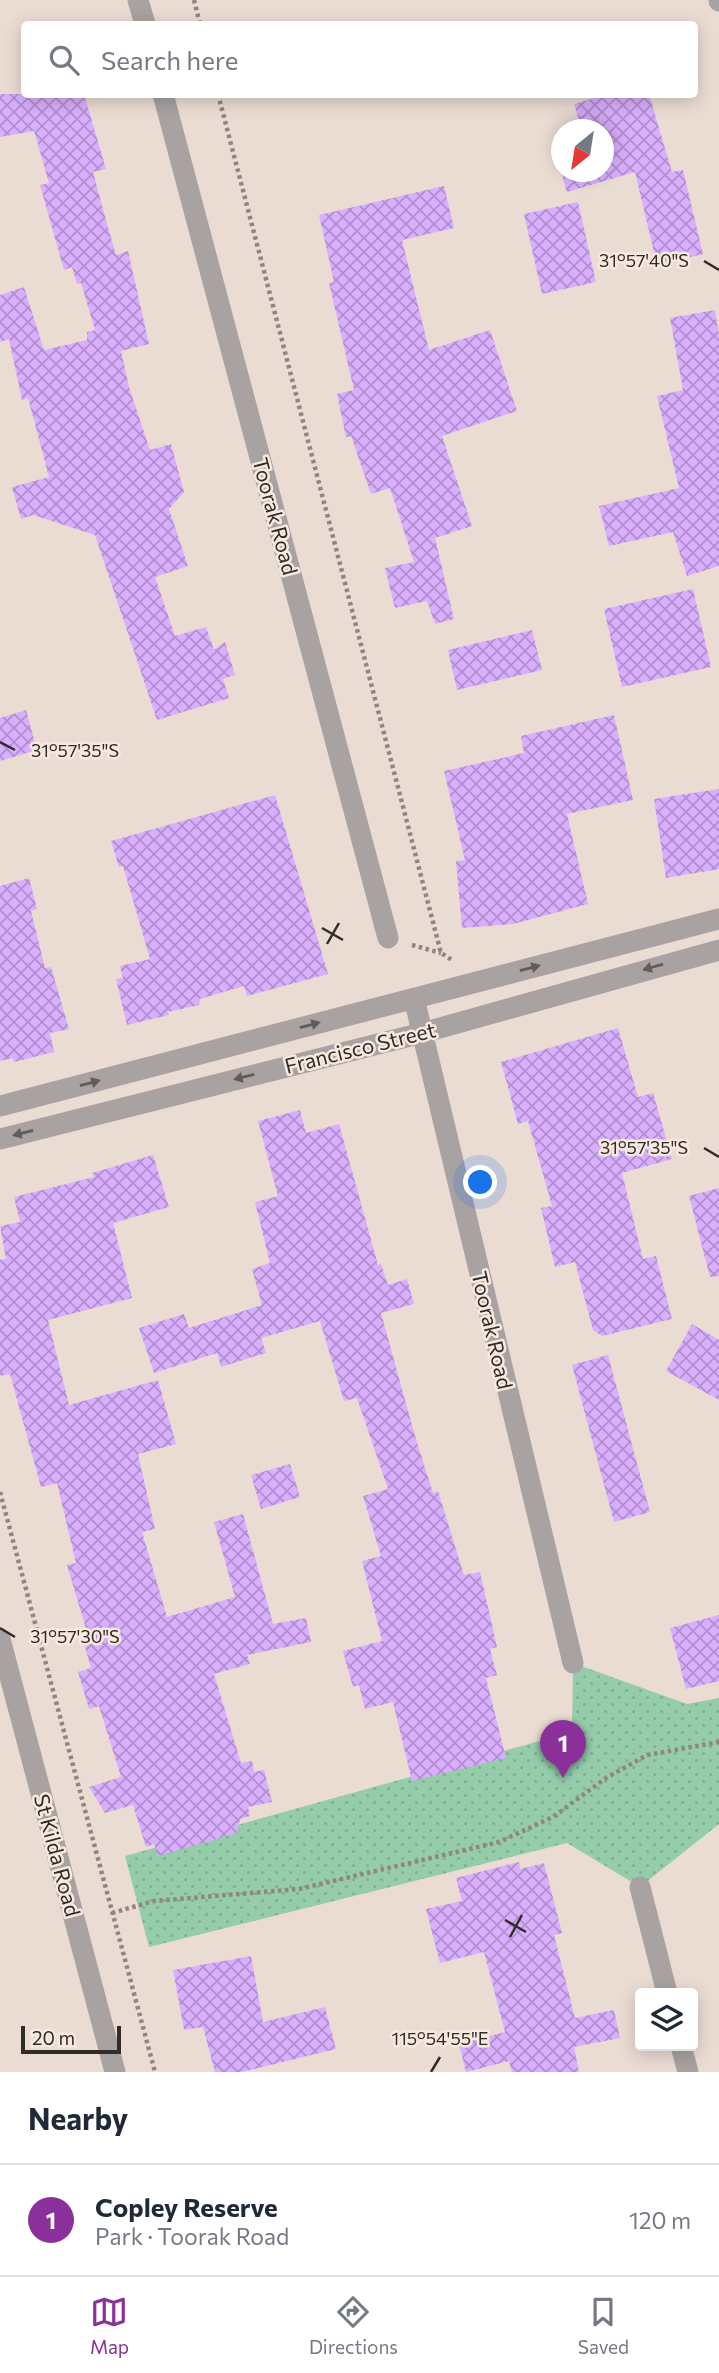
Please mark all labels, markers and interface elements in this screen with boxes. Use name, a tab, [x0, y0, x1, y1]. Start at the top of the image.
search box	[21, 21, 698, 98]
icon: search	[45, 41, 83, 79]
text: Search here	[101, 44, 239, 75]
north arrow	[551, 119, 614, 182]
text: 31°57'40"S	[599, 249, 689, 271]
street label: Toorak Road	[248, 455, 304, 577]
text: 31°57'35"S	[31, 739, 119, 761]
one-way arrow	[519, 962, 541, 973]
one-way arrow	[642, 962, 664, 973]
street label: Francisco Street	[282, 1016, 438, 1078]
one-way arrow	[299, 1019, 321, 1030]
one-way arrow	[233, 1072, 255, 1083]
one-way arrow	[79, 1077, 101, 1088]
one-way arrow	[12, 1128, 34, 1139]
text: 31°57'35"S	[600, 1136, 688, 1158]
your location	[463, 1165, 497, 1199]
street label: Toorak Road	[467, 1268, 519, 1392]
text: 31°57'30"S	[30, 1625, 120, 1647]
pin: 1	[540, 1720, 586, 1778]
street label: St Kilda Road	[30, 1791, 86, 1919]
map controls	[635, 1988, 698, 2051]
button: layers	[635, 1988, 698, 2051]
scale bar	[21, 2023, 121, 2055]
text: 20 m	[32, 2026, 75, 2049]
text: 115°54'55"E	[391, 2027, 489, 2049]
text: Nearby	[28, 2099, 128, 2136]
text: Copley Reserve	[95, 2191, 278, 2222]
text: 1	[46, 2206, 56, 2234]
text: 120 m	[629, 2206, 691, 2234]
text: Park · Toorak Road	[95, 2222, 289, 2250]
tab: Map	[90, 2293, 129, 2358]
tab: Directions	[309, 2293, 398, 2358]
tab: Saved	[578, 2293, 629, 2358]

